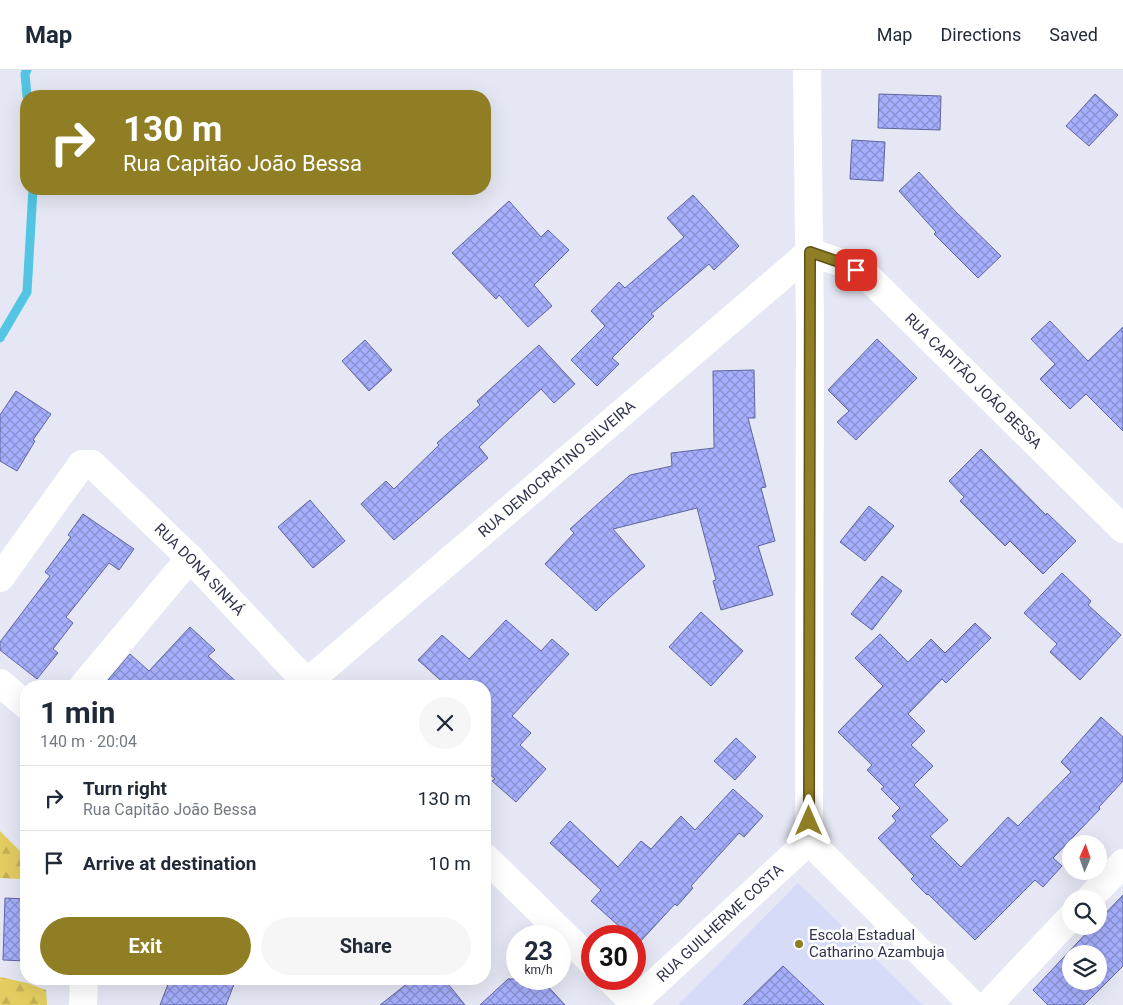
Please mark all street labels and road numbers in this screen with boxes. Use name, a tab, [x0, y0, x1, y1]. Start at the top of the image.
street label: RUA CAPITÃO JOÃO BESSA	[901, 310, 1046, 453]
street label: RUA DEMOCRATINO SILVEIRA	[475, 397, 639, 541]
street label: RUA DONA SINHÁ	[151, 520, 248, 619]
street label: RUA GUILHERME COSTA	[653, 860, 787, 986]

